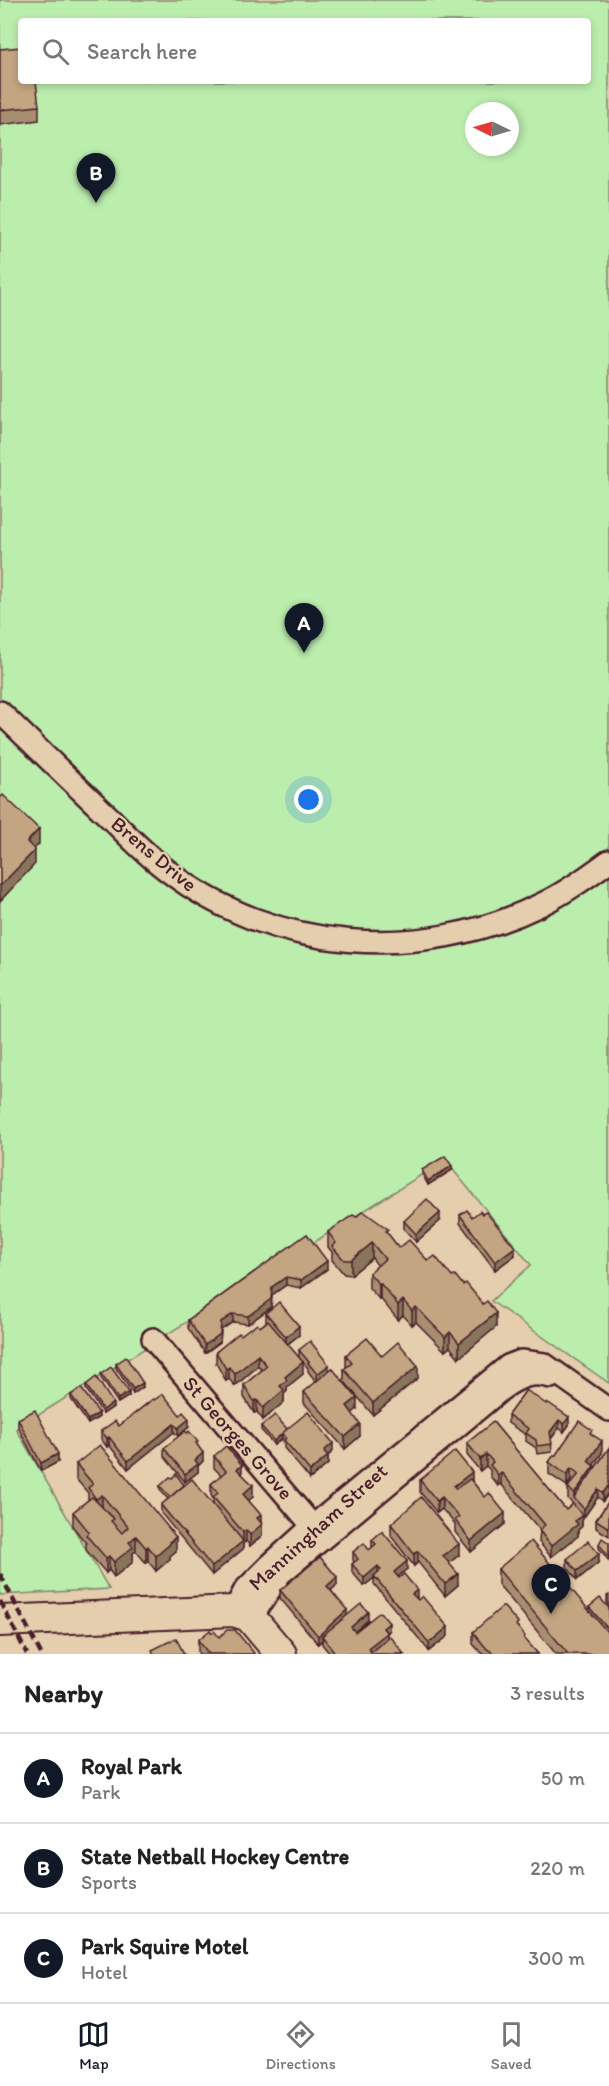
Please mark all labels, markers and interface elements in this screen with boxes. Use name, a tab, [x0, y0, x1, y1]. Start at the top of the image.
search box	[18, 18, 591, 84]
icon: search	[39, 35, 72, 68]
text: Search here	[87, 38, 197, 65]
north arrow	[465, 102, 519, 156]
pin: B	[76, 154, 116, 203]
pin: A	[284, 604, 324, 653]
your location	[294, 785, 323, 814]
street label: Brens Drive	[106, 811, 202, 897]
street label: St Georges Grove	[178, 1371, 299, 1505]
street label: Manningham Street	[243, 1458, 392, 1596]
pin: C	[532, 1564, 570, 1614]
text: Nearby	[24, 1677, 103, 1709]
text: 3 results	[510, 1681, 585, 1705]
text: Royal Park	[81, 1753, 182, 1780]
text: A	[37, 1766, 50, 1790]
text: 50 m	[541, 1766, 585, 1790]
text: Park	[81, 1780, 120, 1804]
text: State Netball Hockey Centre	[81, 1843, 349, 1870]
text: B	[37, 1856, 50, 1880]
text: 220 m	[530, 1856, 585, 1880]
text: Sports	[81, 1870, 137, 1894]
text: Park Squire Motel	[81, 1933, 248, 1960]
text: C	[37, 1946, 50, 1970]
text: 300 m	[528, 1946, 585, 1970]
text: Hotel	[81, 1960, 128, 1984]
tab: Map	[77, 2018, 110, 2073]
tab: Directions	[265, 2018, 336, 2073]
tab: Saved	[491, 2018, 532, 2073]

